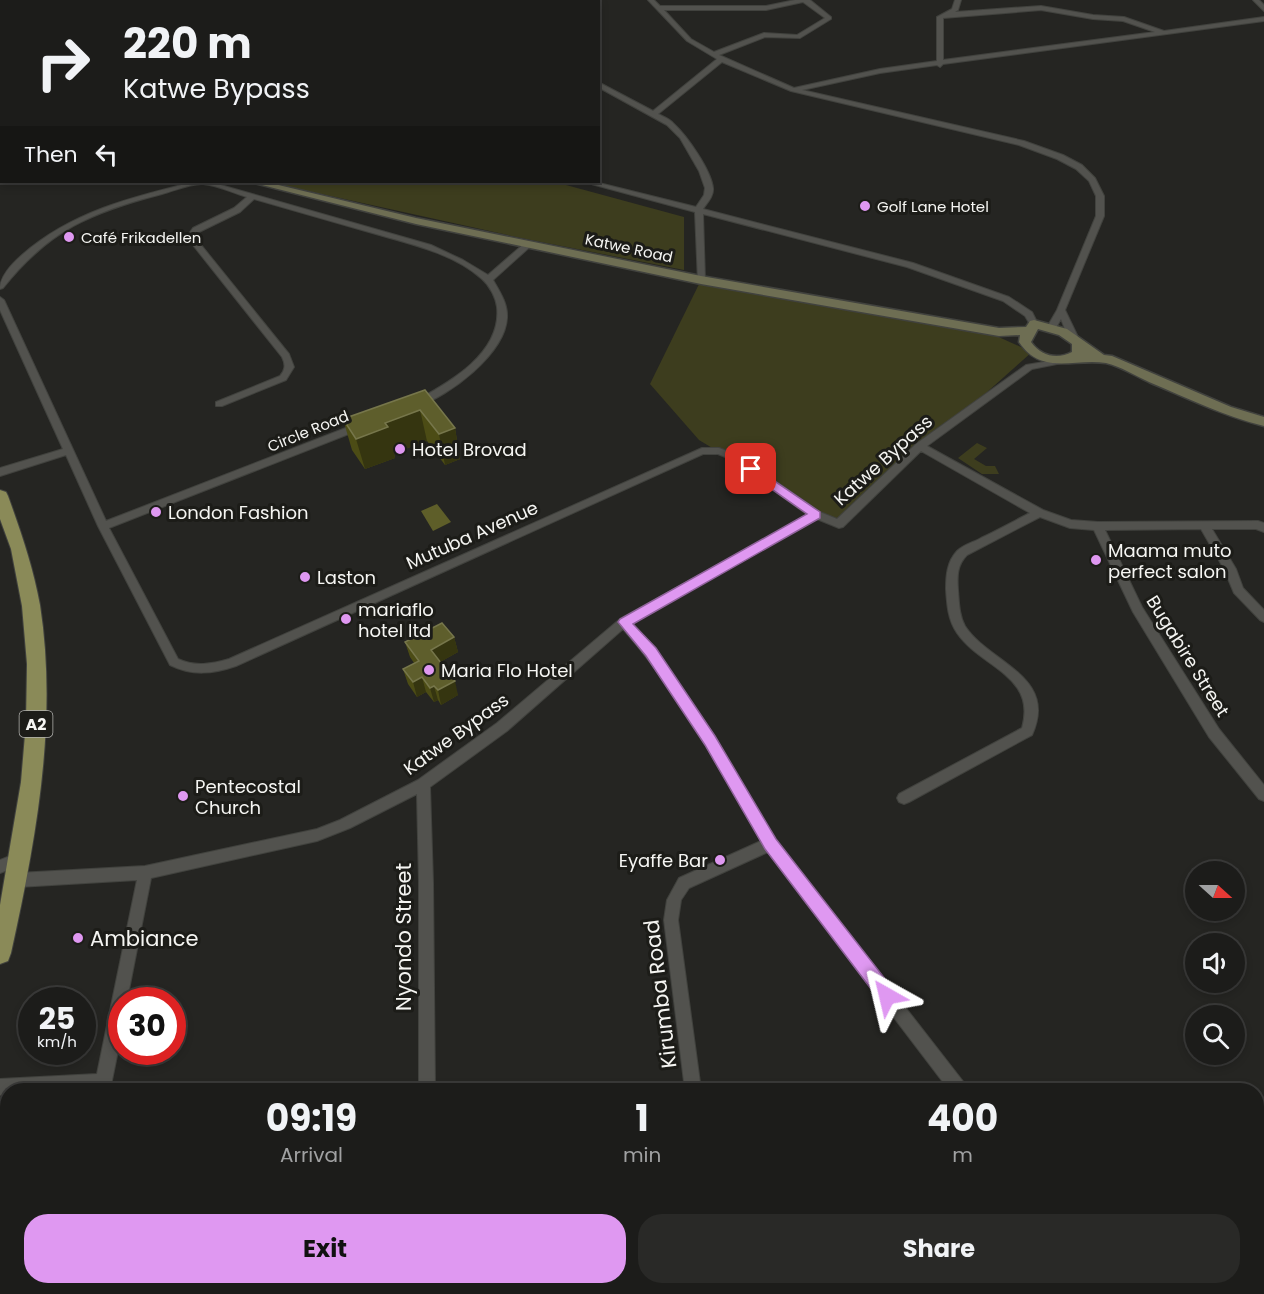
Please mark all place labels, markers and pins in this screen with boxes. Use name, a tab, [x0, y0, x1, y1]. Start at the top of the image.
place label: Golf Lane Hotel	[877, 196, 989, 217]
marker: Golf Lane Hotel	[858, 199, 872, 213]
place label: Café Frikadellen	[81, 227, 201, 248]
marker: Café Frikadellen	[62, 230, 76, 244]
place label: Hotel Brovad	[412, 437, 527, 462]
marker: Hotel Brovad	[393, 442, 407, 456]
pin	[725, 443, 776, 494]
place label: London Fashion	[168, 500, 308, 525]
marker: London Fashion	[149, 505, 163, 519]
place label: Maama muto perfect salon	[1108, 538, 1231, 584]
marker: Maama muto perfect salon	[1089, 553, 1103, 567]
place label: Laston	[317, 565, 376, 590]
marker: Laston	[298, 570, 312, 584]
place label: mariaflo hotel ltd	[358, 597, 434, 643]
marker: mariaflo hotel ltd	[339, 612, 353, 626]
place label: Maria Flo Hotel	[441, 658, 573, 683]
marker: Maria Flo Hotel	[422, 663, 436, 677]
place label: Pentecostal Church	[195, 774, 301, 820]
marker: Pentecostal Church	[176, 789, 190, 803]
place label: Eyaffe Bar	[619, 848, 708, 873]
marker: Eyaffe Bar	[713, 853, 727, 867]
place label: Ambiance	[90, 924, 199, 953]
marker: Ambiance	[71, 931, 85, 945]

